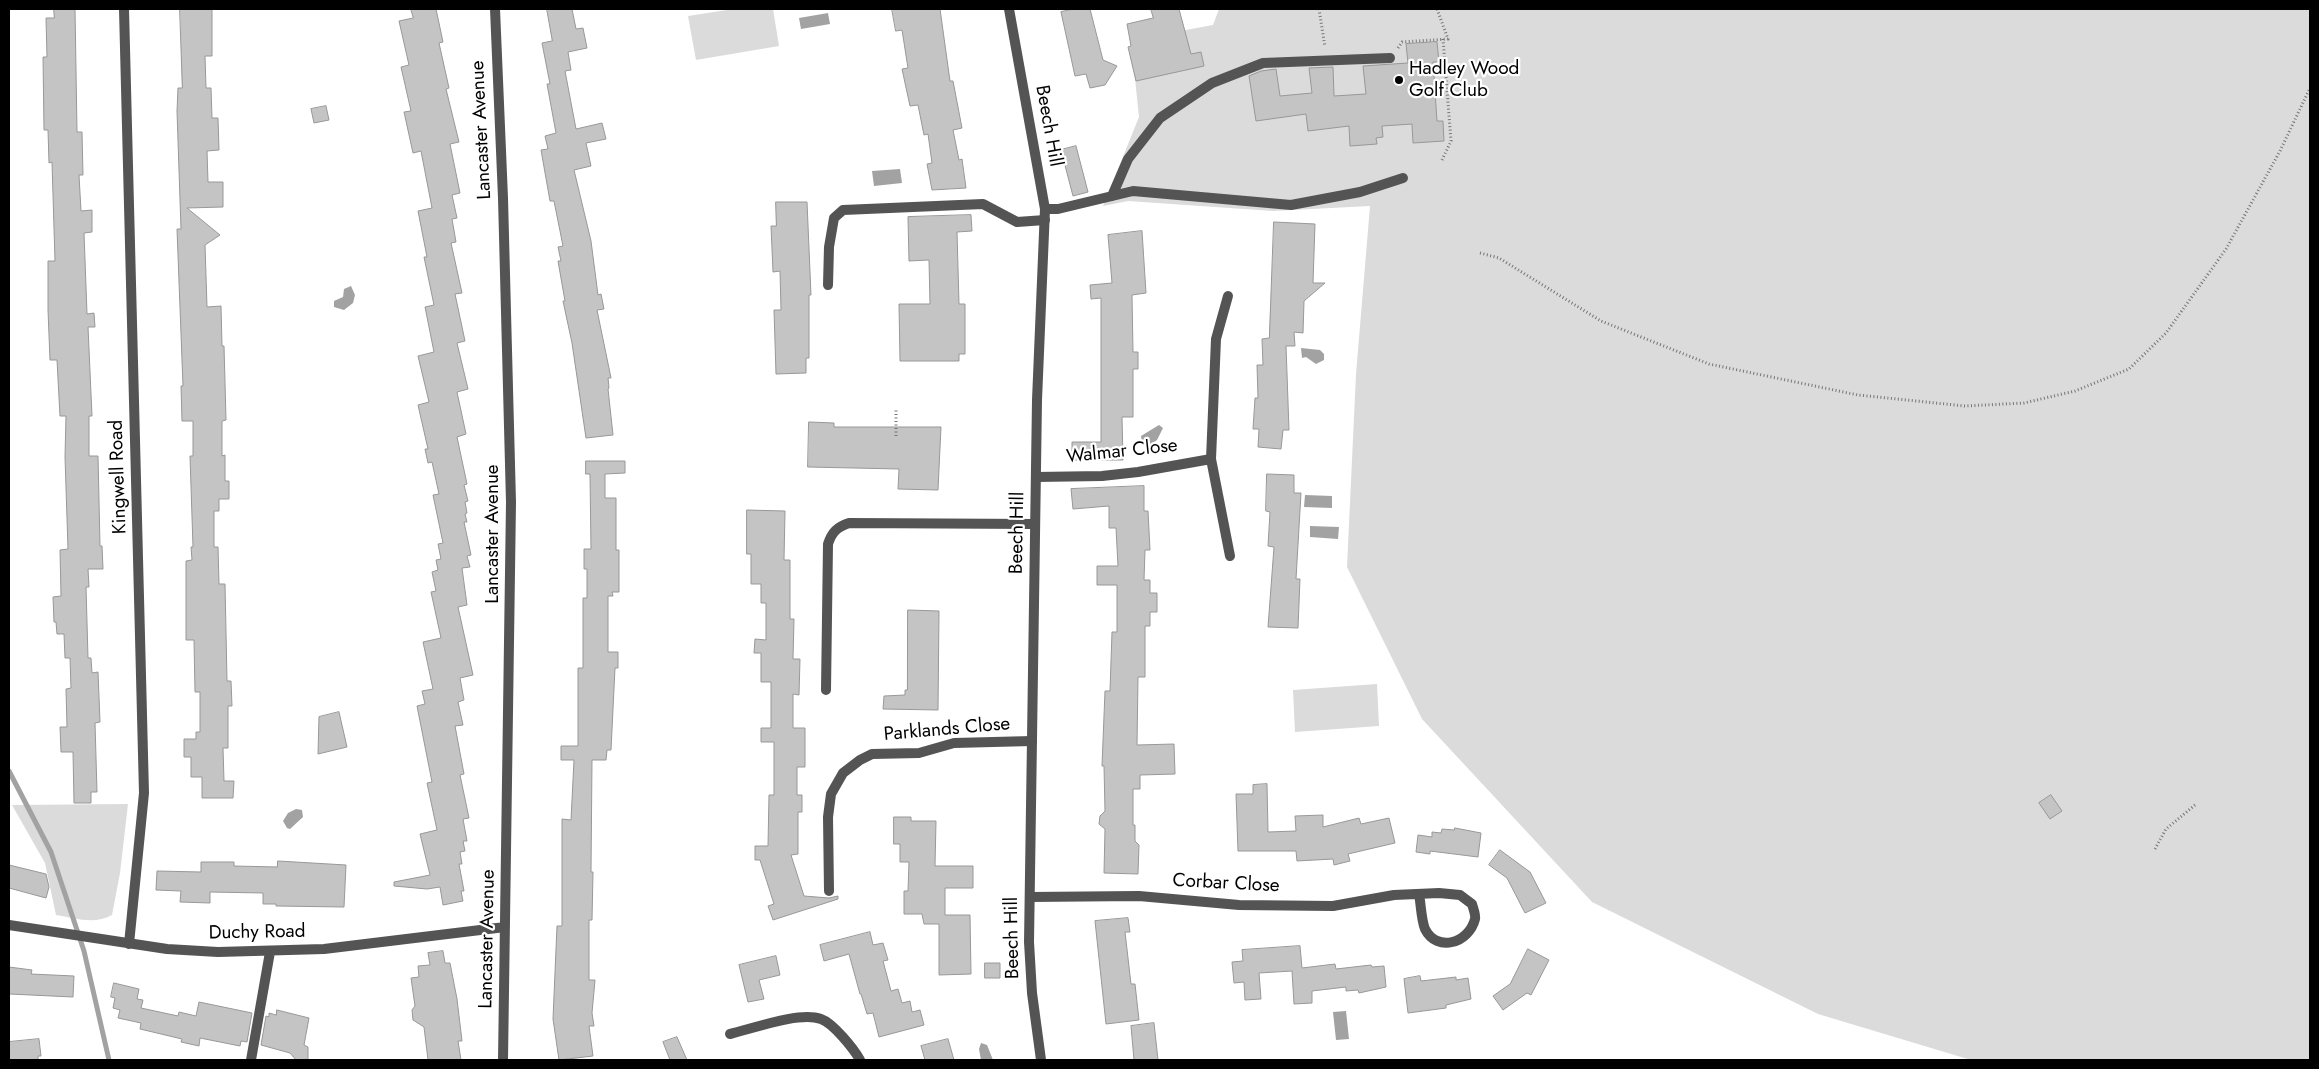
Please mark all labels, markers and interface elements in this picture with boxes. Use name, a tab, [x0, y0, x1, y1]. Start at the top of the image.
place label: Hadley Wood Golf Club	[1409, 58, 1519, 102]
street label: Lancaster Avenue	[467, 60, 497, 200]
marker: Hadley Wood Golf Club	[1393, 74, 1405, 86]
street label: Beech Hill	[1030, 84, 1066, 168]
street label: Kingwell Road	[106, 419, 132, 535]
street label: Walmar Close	[1065, 435, 1179, 469]
street label: Lancaster Avenue	[482, 464, 504, 604]
street label: Beech Hill	[1006, 492, 1030, 574]
street label: Parklands Close	[883, 713, 1011, 747]
street label: Lancaster Avenue	[475, 869, 501, 1009]
street label: Corbar Close	[1172, 870, 1280, 898]
street label: Beech Hill	[1001, 897, 1025, 979]
street label: Duchy Road	[208, 921, 306, 945]

